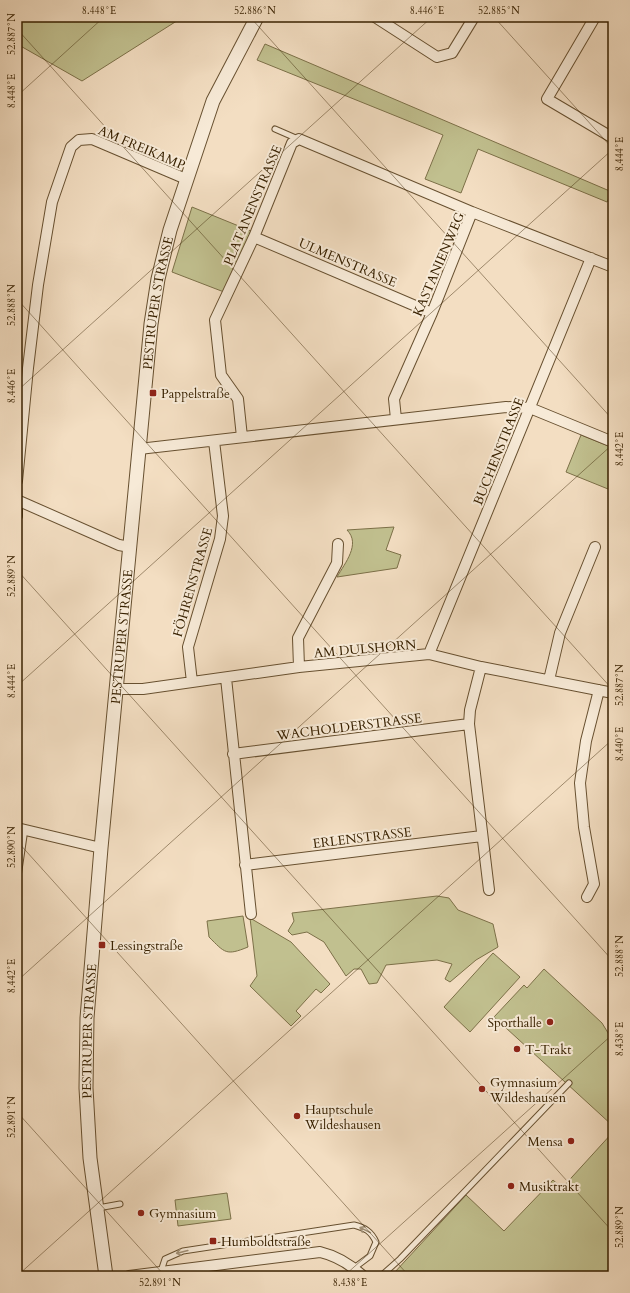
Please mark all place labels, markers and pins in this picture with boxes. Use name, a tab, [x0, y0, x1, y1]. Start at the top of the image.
place label: Pappelstraße	[161, 385, 230, 403]
marker: Pappelstraße	[148, 388, 158, 398]
place label: Lessingstraße	[110, 937, 183, 955]
marker: Lessingstraße	[97, 940, 107, 950]
place label: Sporthalle	[487, 1014, 542, 1032]
marker: Sporthalle	[545, 1017, 555, 1027]
place label: T-Trakt	[525, 1041, 571, 1059]
marker: T-Trakt	[512, 1044, 522, 1054]
place label: Gymnasium Wildeshausen	[489, 1074, 567, 1107]
marker: Gymnasium Wildeshausen	[477, 1084, 487, 1094]
place label: Hauptschule Wildeshausen	[304, 1101, 382, 1134]
marker: Hauptschule Wildeshausen	[292, 1111, 302, 1121]
place label: Mensa	[527, 1133, 563, 1151]
marker: Mensa	[566, 1136, 576, 1146]
place label: Musiktrakt	[519, 1178, 579, 1196]
marker: Musiktrakt	[506, 1181, 516, 1191]
place label: Gymnasium	[149, 1205, 216, 1223]
marker: Gymnasium	[136, 1208, 146, 1218]
place label: Humboldtstraße	[221, 1233, 311, 1251]
marker: Humboldtstraße	[208, 1236, 218, 1246]

